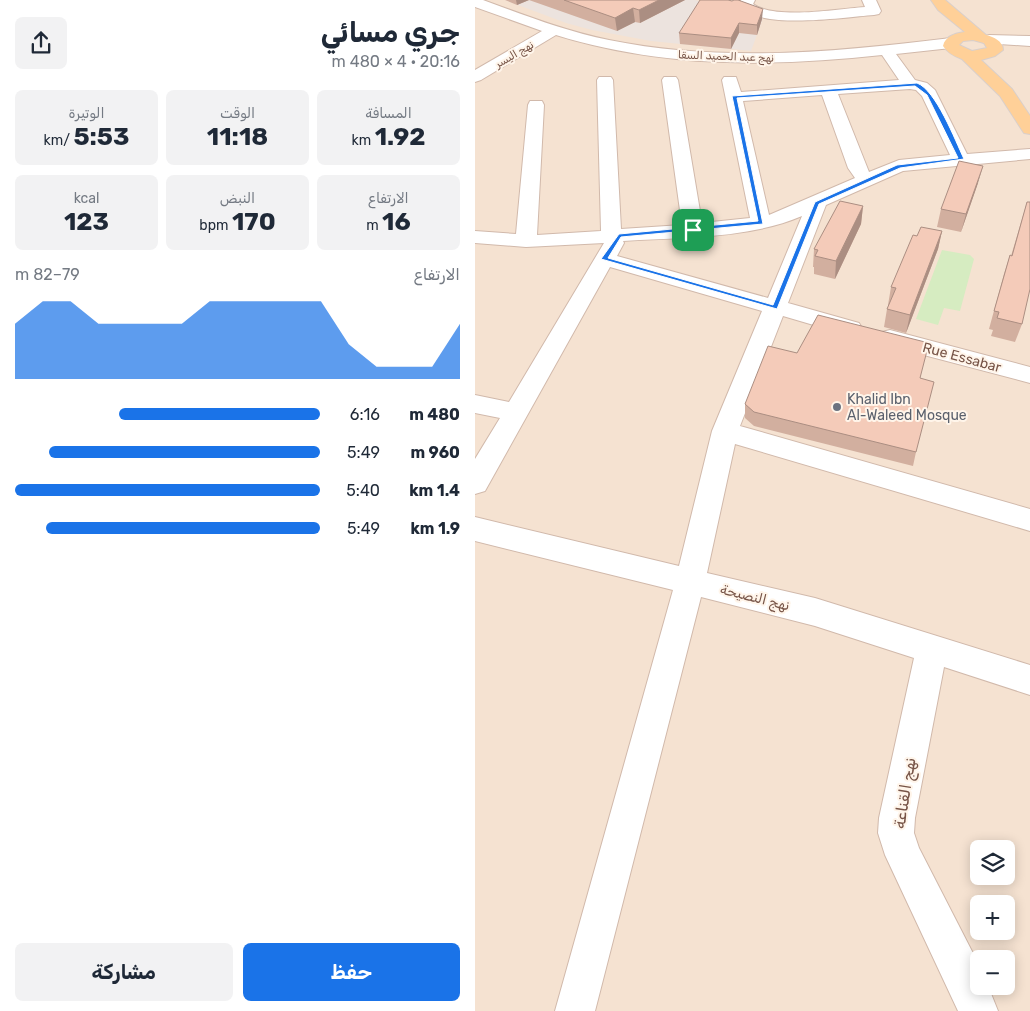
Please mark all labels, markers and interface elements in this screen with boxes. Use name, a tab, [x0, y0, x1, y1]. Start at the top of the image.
text: جري مسائي	[321, 16, 460, 49]
button: share	[15, 17, 67, 69]
street label: نهج اليسر	[492, 38, 537, 73]
street label: نهج عبد الحميد السقا	[678, 48, 774, 67]
text: 20:16 · 4 × 480 m	[332, 52, 460, 71]
text: الوتيرة	[68, 105, 105, 122]
text: الوقت	[220, 105, 255, 122]
text: المسافة	[365, 105, 412, 122]
text: 5:53	[73, 122, 129, 151]
text: 11:18	[207, 122, 268, 151]
text: 1.92	[375, 122, 425, 151]
text: /km	[44, 132, 73, 149]
text: km	[352, 132, 375, 149]
text: kcal	[74, 190, 99, 207]
text: النبض	[220, 190, 255, 207]
text: الارتفاع	[368, 190, 409, 207]
text: 123	[64, 207, 109, 236]
text: 170	[232, 207, 276, 236]
text: 16	[382, 207, 411, 236]
pin	[672, 209, 714, 251]
icon: arrive	[679, 216, 707, 244]
text: bpm	[199, 217, 232, 234]
text: m	[366, 217, 382, 234]
text: 79–82 m	[15, 265, 80, 284]
text: الارتفاع	[414, 265, 460, 284]
street label: Rue Essabar	[921, 339, 1004, 376]
place label: Khalid Ibn Al-Waleed Mosque	[847, 391, 967, 424]
marker: Khalid Ibn Al-Waleed Mosque	[831, 401, 843, 413]
text: 6:16	[350, 405, 380, 424]
text: 480 m	[409, 405, 460, 424]
text: 5:49	[347, 443, 380, 462]
text: 960 m	[410, 443, 460, 462]
text: 5:40	[346, 481, 380, 500]
text: 1.4 km	[409, 481, 460, 500]
text: 5:49	[347, 519, 380, 538]
text: 1.9 km	[410, 519, 460, 538]
street label: نهج النصيحة	[718, 581, 791, 616]
street label: نهج القناعة	[889, 756, 921, 830]
map controls	[970, 840, 1015, 995]
button: layers	[970, 840, 1015, 885]
button: +	[970, 895, 1015, 940]
button: مشاركة	[15, 943, 233, 1001]
button: حفظ	[243, 943, 460, 1001]
button: −	[970, 950, 1015, 995]

